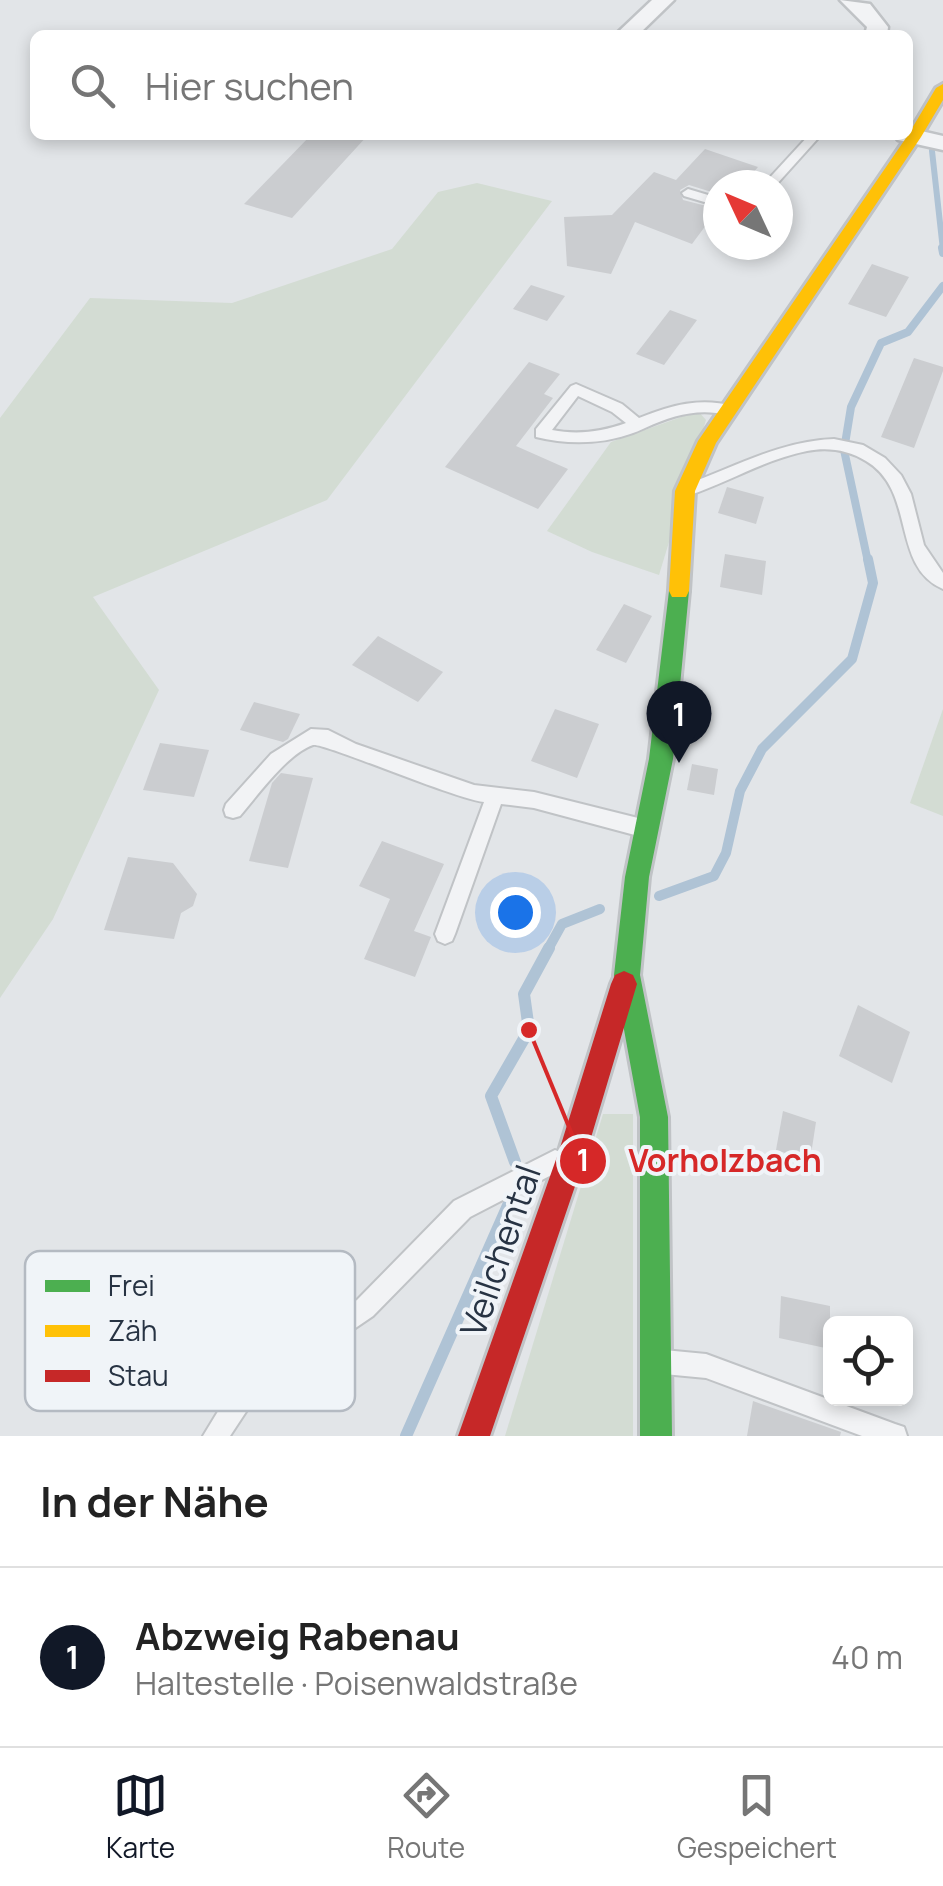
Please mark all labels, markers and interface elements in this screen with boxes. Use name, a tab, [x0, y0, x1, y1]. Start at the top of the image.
search box	[30, 30, 913, 140]
icon: search	[65, 58, 120, 113]
text: Hier suchen	[145, 59, 354, 111]
north arrow	[703, 170, 793, 260]
pin: 1	[646, 680, 712, 763]
your location	[490, 887, 541, 938]
callout: Vorholzbach	[558, 1130, 842, 1192]
text: Vorholzbach	[628, 1138, 822, 1182]
text: 1	[576, 1139, 590, 1180]
street label: Veilchental	[448, 1159, 552, 1343]
legend	[25, 1251, 355, 1411]
text: Frei	[108, 1266, 155, 1304]
text: Zäh	[108, 1311, 157, 1349]
map controls	[823, 1316, 913, 1406]
button: locate	[823, 1316, 913, 1406]
text: Stau	[108, 1356, 169, 1394]
text: In der Nähe	[40, 1472, 269, 1530]
text: Abzweig Rabenau	[135, 1609, 460, 1661]
text: 1	[65, 1635, 80, 1679]
text: 40 m	[831, 1635, 903, 1679]
text: Haltestelle · Poisenwaldstraße	[135, 1661, 578, 1705]
tab: Karte	[106, 1768, 175, 1866]
tab: Route	[387, 1768, 465, 1866]
tab: Gespeichert	[677, 1768, 837, 1866]

